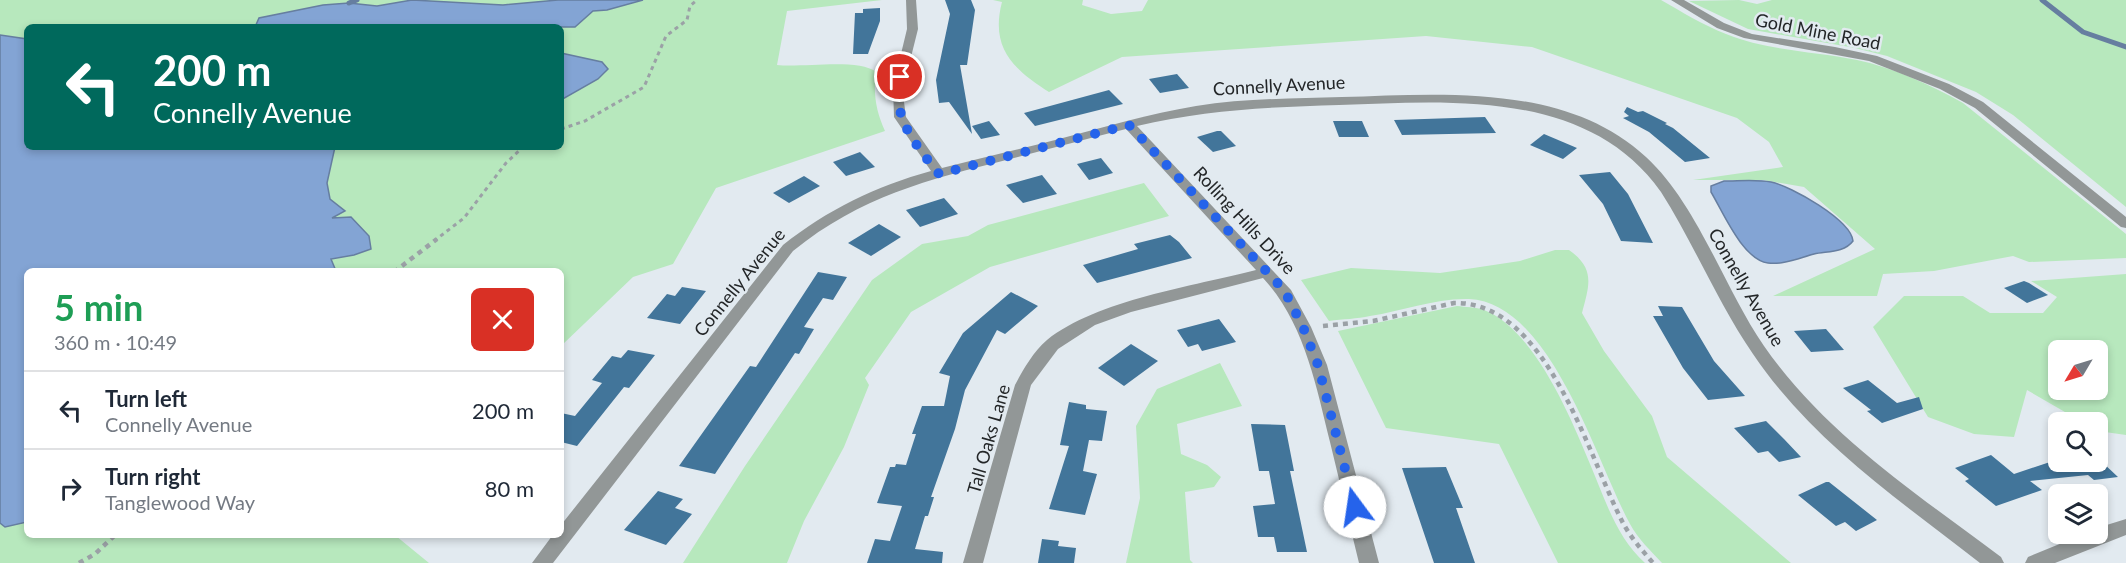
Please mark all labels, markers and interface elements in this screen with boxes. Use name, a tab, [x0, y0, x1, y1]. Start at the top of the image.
street label: Gold Mine Road	[1753, 8, 1883, 54]
text: 200 m	[153, 45, 271, 95]
icon: left	[54, 48, 132, 126]
pin	[874, 51, 925, 102]
icon: arrive	[883, 60, 916, 93]
street label: Connelly Avenue	[1212, 71, 1346, 99]
text: Connelly Avenue	[153, 96, 352, 129]
street label: Rolling Hills Drive	[1189, 161, 1301, 279]
street label: Connelly Avenue	[689, 224, 789, 340]
street label: Connelly Avenue	[1704, 224, 1790, 350]
text: 5 min	[54, 285, 143, 329]
button: close	[471, 288, 534, 351]
text: 360 m · 10:49	[54, 330, 177, 354]
north arrow	[2048, 340, 2108, 400]
map controls	[2048, 340, 2108, 544]
street label: Tall Oaks Lane	[962, 382, 1014, 496]
text: Turn left	[105, 385, 187, 412]
icon: left	[54, 394, 87, 427]
text: 200 m	[472, 397, 534, 424]
text: Connelly Avenue	[105, 412, 252, 436]
button: search	[2048, 412, 2108, 472]
text: Turn right	[105, 463, 200, 490]
icon: right	[54, 472, 87, 505]
text: 80 m	[485, 475, 534, 502]
position arrow	[1323, 475, 1387, 539]
button: layers	[2048, 484, 2108, 544]
text: Tanglewood Way	[105, 490, 255, 514]

